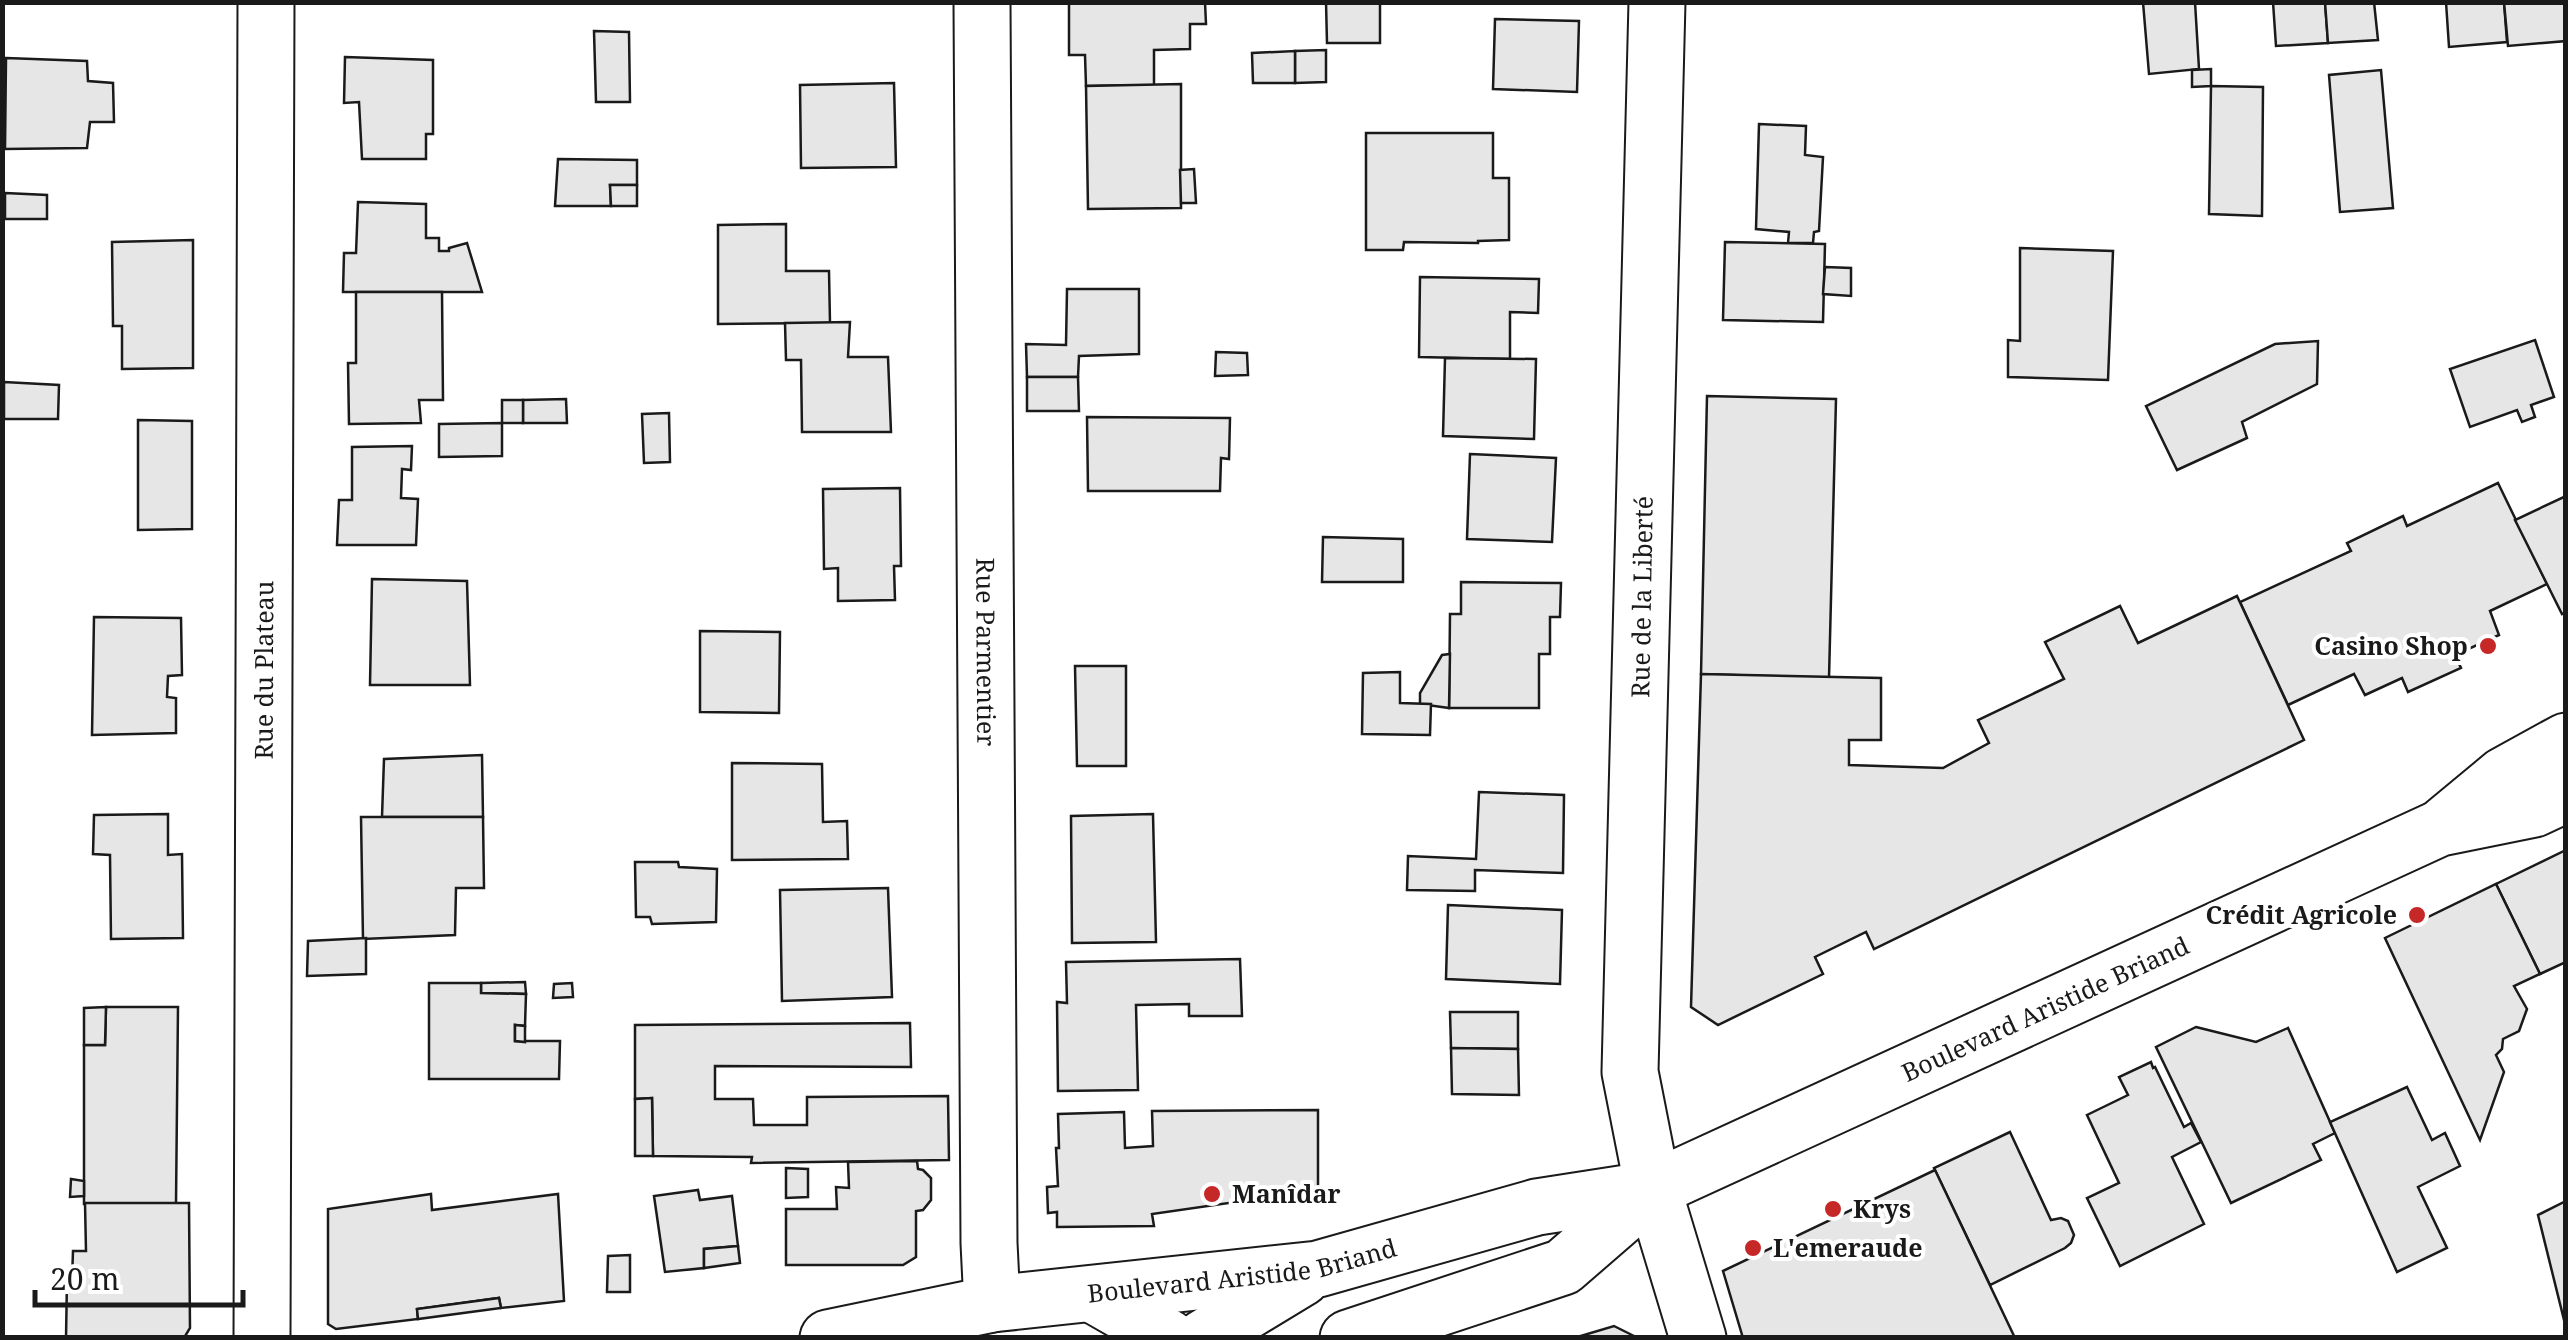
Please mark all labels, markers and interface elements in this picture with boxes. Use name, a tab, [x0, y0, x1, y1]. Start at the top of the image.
street label: Rue de la Liberté	[1622, 496, 1660, 698]
street label: Rue Parmentier	[969, 558, 1004, 746]
street label: Rue du Plateau	[246, 580, 280, 760]
place label: Casino Shop	[2314, 628, 2468, 662]
marker: Casino Shop	[2477, 635, 2499, 657]
place label: Crédit Agricole	[2205, 897, 2397, 931]
marker: Crédit Agricole	[2406, 904, 2428, 926]
street label: Boulevard Aristide Briand	[1896, 928, 2194, 1089]
place label: Manîdar	[1232, 1176, 1341, 1210]
marker: Manîdar	[1201, 1183, 1223, 1205]
place label: Krys	[1853, 1191, 1911, 1225]
marker: Krys	[1822, 1198, 1844, 1220]
street label: Boulevard Aristide Briand	[1086, 1230, 1400, 1310]
place label: L'emeraude	[1773, 1230, 1923, 1264]
marker: L'emeraude	[1742, 1237, 1764, 1259]
scale bar	[35, 1245, 242, 1307]
text: 20 m	[50, 1258, 120, 1299]

